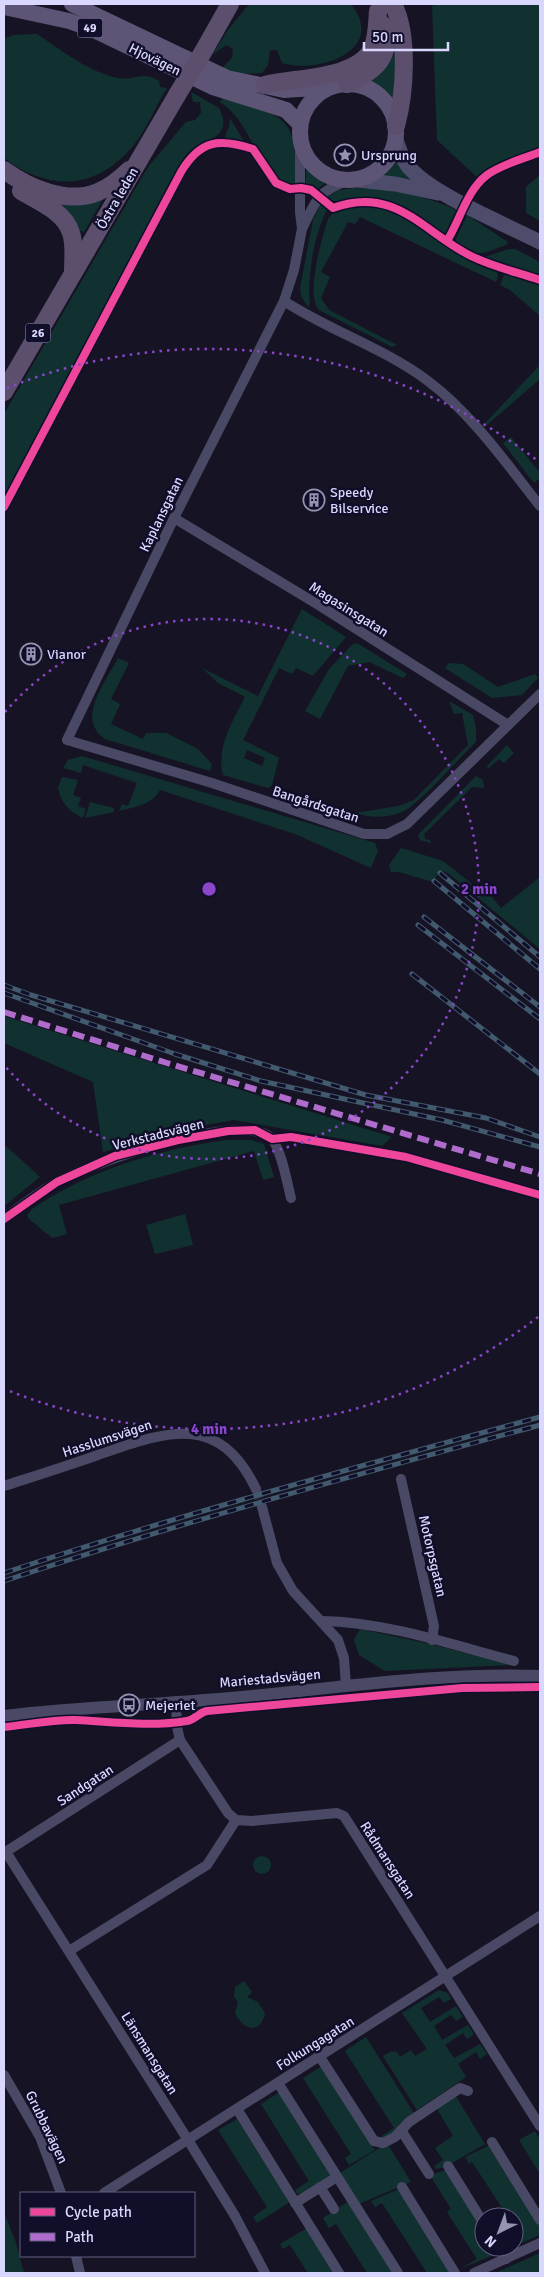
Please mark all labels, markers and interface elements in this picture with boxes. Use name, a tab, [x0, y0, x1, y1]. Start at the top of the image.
road number: 49	[78, 18, 102, 38]
scale bar	[364, 20, 448, 52]
text: 50 m	[372, 28, 403, 46]
street label: Hjovägen	[126, 40, 184, 79]
place icon: Ursprung	[333, 143, 357, 167]
place label: Ursprung	[361, 147, 417, 164]
street label: Östra leden	[93, 164, 142, 232]
road number: 26	[26, 323, 50, 342]
street label: Kaplansgatan	[136, 474, 187, 555]
place label: Speedy Bilservice	[330, 484, 389, 517]
building icon: Speedy Bilservice	[302, 488, 326, 512]
street label: Magasinsgatan	[306, 578, 392, 641]
building icon: Vianor	[19, 642, 43, 666]
place label: Vianor	[47, 646, 87, 663]
street label: Bangårdsgatan	[270, 782, 361, 827]
centre of rings	[200, 880, 218, 898]
text: 2 min	[461, 880, 497, 898]
street label: Verkstadsvägen	[111, 1115, 206, 1154]
street label: Hasslumsvägen	[60, 1416, 154, 1461]
text: 4 min	[191, 1420, 227, 1438]
street label: Motorpsgatan	[415, 1514, 450, 1599]
street label: Mariestadsvägen	[219, 1666, 321, 1691]
bus stop icon: Mejeriet	[117, 1693, 141, 1717]
place label: Mejeriet	[145, 1697, 195, 1714]
street label: Sandgatan	[54, 1761, 117, 1810]
street label: Rådmansgatan	[356, 1818, 419, 1902]
street label: Länsmansgatan	[117, 2009, 182, 2098]
street label: Folkungagatan	[273, 2013, 357, 2074]
street label: Grubbavägen	[22, 2088, 71, 2166]
legend	[20, 2192, 195, 2257]
text: Cycle path	[65, 2203, 132, 2221]
north arrow	[474, 2207, 524, 2257]
text: Path	[65, 2228, 94, 2246]
text: N	[481, 2232, 500, 2251]

